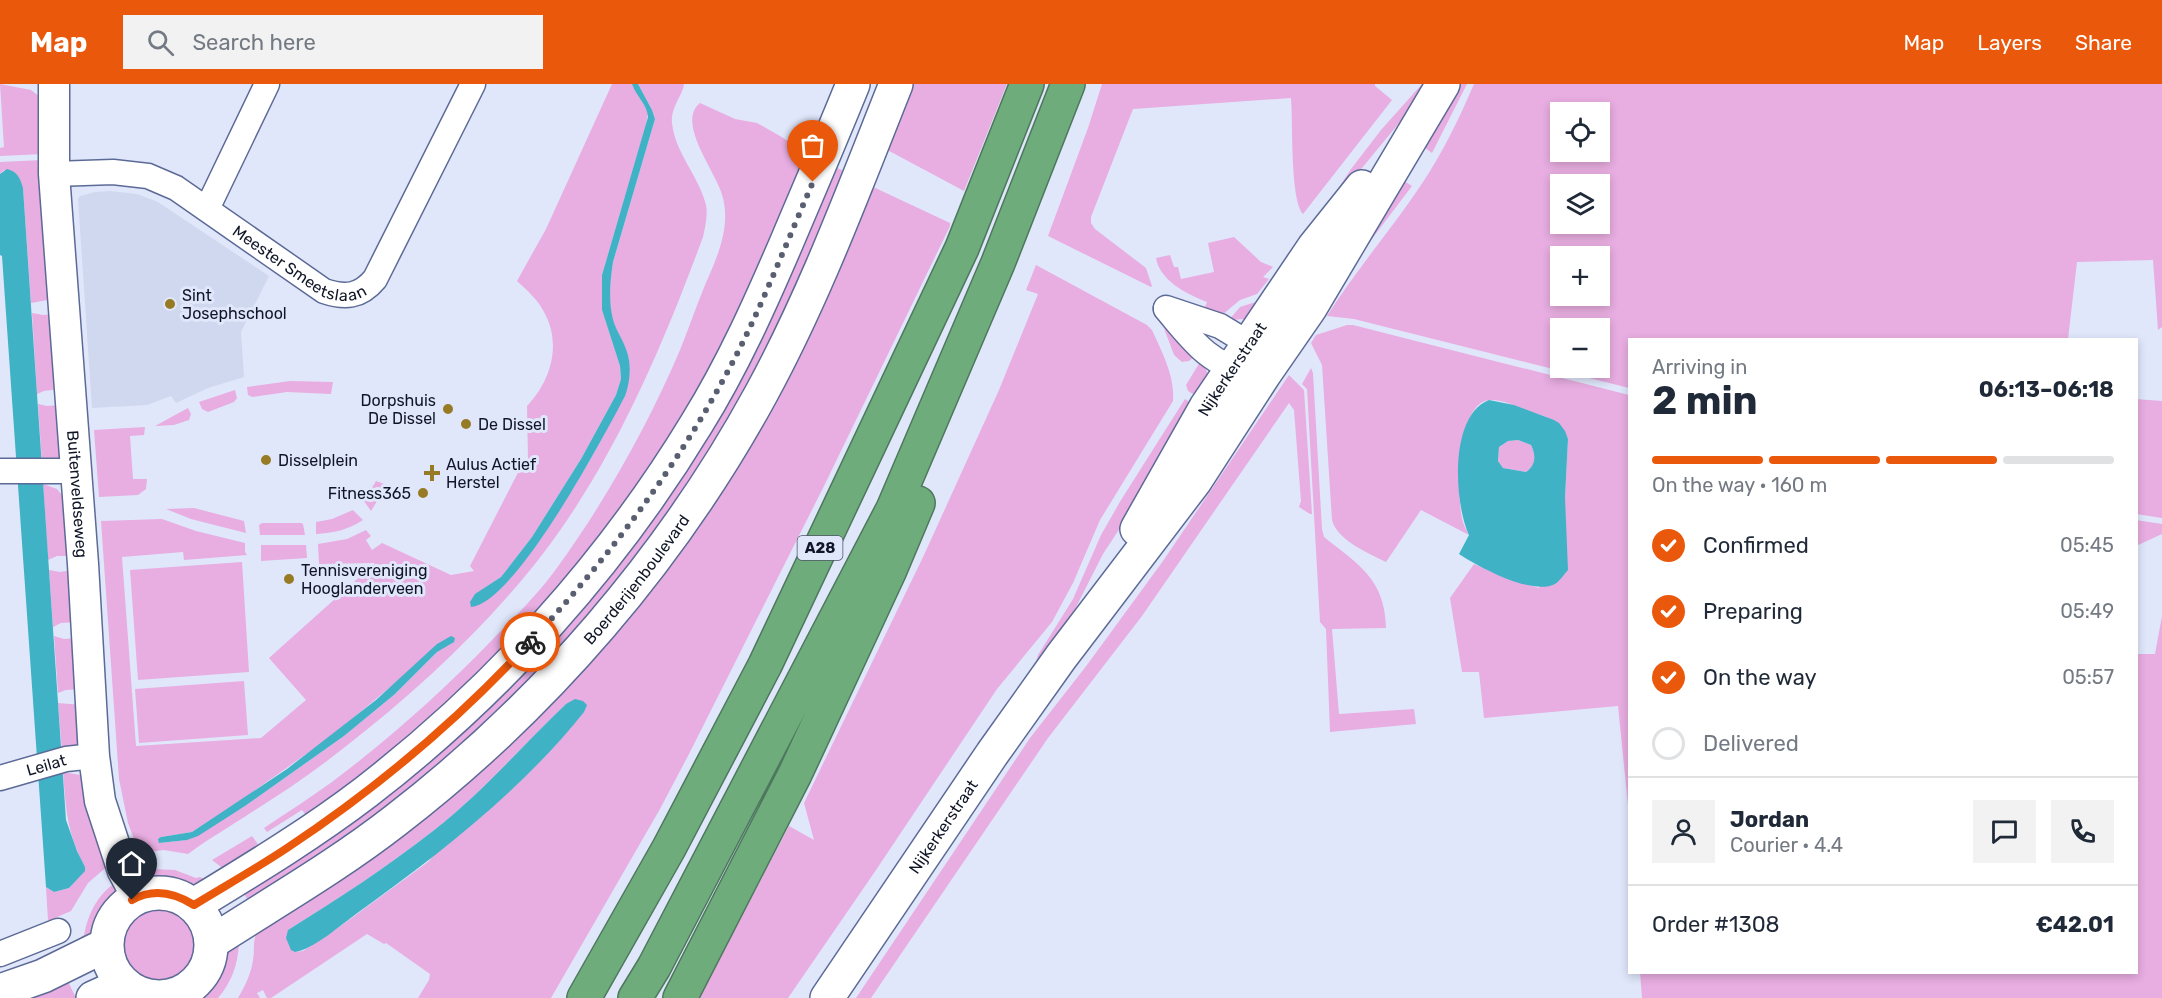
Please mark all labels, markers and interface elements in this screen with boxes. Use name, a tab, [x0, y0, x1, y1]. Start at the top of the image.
search box	[123, 15, 543, 69]
text: Map	[30, 26, 87, 59]
icon: search	[144, 26, 177, 59]
text: Search here	[192, 29, 316, 56]
text: Map	[1903, 30, 1944, 55]
text: Layers	[1977, 30, 2042, 55]
text: Share	[2075, 30, 2132, 55]
map controls	[1550, 102, 1610, 378]
button: locate	[1550, 102, 1610, 162]
pin	[787, 120, 838, 182]
icon: bag	[796, 129, 829, 162]
button: layers	[1550, 174, 1610, 234]
street label: Meester Smeetslaan	[229, 221, 369, 305]
button: +	[1550, 246, 1610, 306]
place label: Sint Josephschool	[182, 286, 287, 323]
marker: Sint Josephschool	[163, 297, 177, 311]
street label: Nijkerkerstraat	[1193, 318, 1270, 419]
button: −	[1550, 318, 1610, 378]
text: Arriving in	[1652, 355, 1747, 379]
text: 06:13–06:18	[1979, 376, 2114, 403]
text: 2 min	[1652, 378, 1758, 424]
place label: Dorpshuis De Dissel	[361, 391, 436, 428]
marker: Dorpshuis De Dissel	[441, 402, 455, 416]
place label: De Dissel	[478, 415, 546, 434]
marker: De Dissel	[459, 417, 473, 431]
street label: Buitenveldseweg	[64, 430, 92, 559]
place label: Disselplein	[278, 451, 358, 470]
marker: Disselplein	[259, 453, 273, 467]
place label: Aulus Actief Herstel	[446, 455, 537, 492]
marker: Aulus Actief Herstel	[423, 464, 441, 482]
text: On the way · 160 m	[1652, 473, 1827, 497]
place label: Fitness365	[328, 484, 411, 503]
marker: Fitness365	[416, 486, 430, 500]
street label: Boerderijenboulevard	[579, 511, 693, 648]
icon: check	[1652, 529, 1685, 562]
text: Confirmed	[1703, 532, 1809, 559]
text: 05:45	[2060, 533, 2114, 557]
road number: A28	[798, 536, 842, 560]
place label: Tennisvereniging Hooglanderveen	[301, 561, 427, 598]
marker: Tennisvereniging Hooglanderveen	[282, 572, 296, 586]
icon: check	[1652, 595, 1685, 628]
text: Preparing	[1703, 598, 1803, 625]
text: 05:49	[2060, 599, 2114, 623]
courier	[500, 612, 560, 672]
icon: bike	[514, 626, 547, 659]
icon: check	[1652, 661, 1685, 694]
text: On the way	[1703, 664, 1817, 691]
text: 05:57	[2062, 665, 2114, 689]
text: Delivered	[1703, 730, 1799, 757]
street label: Leilat	[24, 750, 68, 779]
street label: Nijkerkerstraat	[904, 776, 981, 877]
button: person	[1652, 800, 1715, 863]
button: chat	[1973, 800, 2036, 863]
button: phone	[2051, 800, 2114, 863]
text: Jordan	[1730, 806, 1809, 833]
text: Courier · 4.4	[1730, 833, 1843, 857]
pin	[106, 838, 157, 900]
icon: home	[115, 847, 148, 880]
text: Order #1308	[1652, 911, 1780, 938]
text: €42.01	[2035, 911, 2114, 938]

